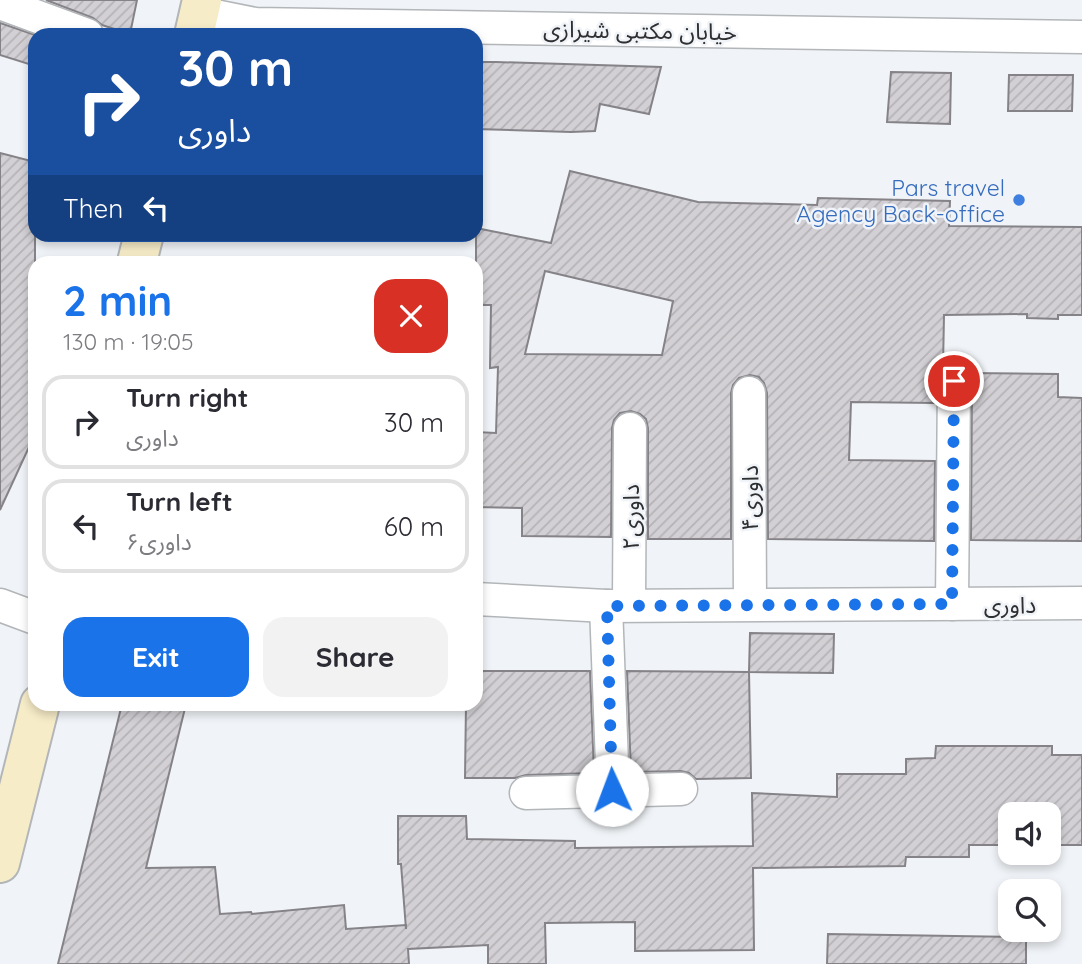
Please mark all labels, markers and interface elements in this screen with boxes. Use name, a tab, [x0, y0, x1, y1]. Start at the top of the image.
street label: خیابان مکتبی شیرازی	[543, 14, 737, 46]
text: 30 m	[178, 37, 293, 98]
icon: right	[63, 56, 154, 147]
text: داوری	[178, 110, 251, 150]
place label: Pars travel Agency Back-office	[796, 173, 1005, 228]
icon: left	[137, 189, 175, 227]
text: Then	[63, 192, 123, 225]
marker: Pars travel Agency Back-office	[1011, 192, 1027, 208]
text: 2 min	[63, 274, 172, 327]
button: close	[374, 279, 448, 353]
text: 130 m · 19:05	[63, 327, 193, 356]
pin	[924, 351, 984, 411]
icon: arrive	[935, 362, 973, 400]
text: Turn right	[126, 381, 248, 414]
icon: right	[67, 403, 105, 441]
text: 30 m	[384, 406, 444, 439]
text: داوری	[126, 423, 179, 452]
street label: داوری۴	[735, 465, 764, 531]
street label: داوری۲	[616, 484, 645, 550]
text: Turn left	[126, 485, 233, 518]
icon: left	[67, 507, 105, 545]
text: 60 m	[384, 510, 444, 543]
text: داوری۶	[126, 527, 192, 556]
street label: داوری	[984, 590, 1036, 619]
button: Exit	[63, 617, 249, 697]
button: Share	[263, 617, 448, 697]
position arrow	[575, 753, 649, 827]
map controls	[998, 802, 1061, 942]
button: sound	[998, 802, 1061, 865]
button: search	[998, 879, 1061, 942]

